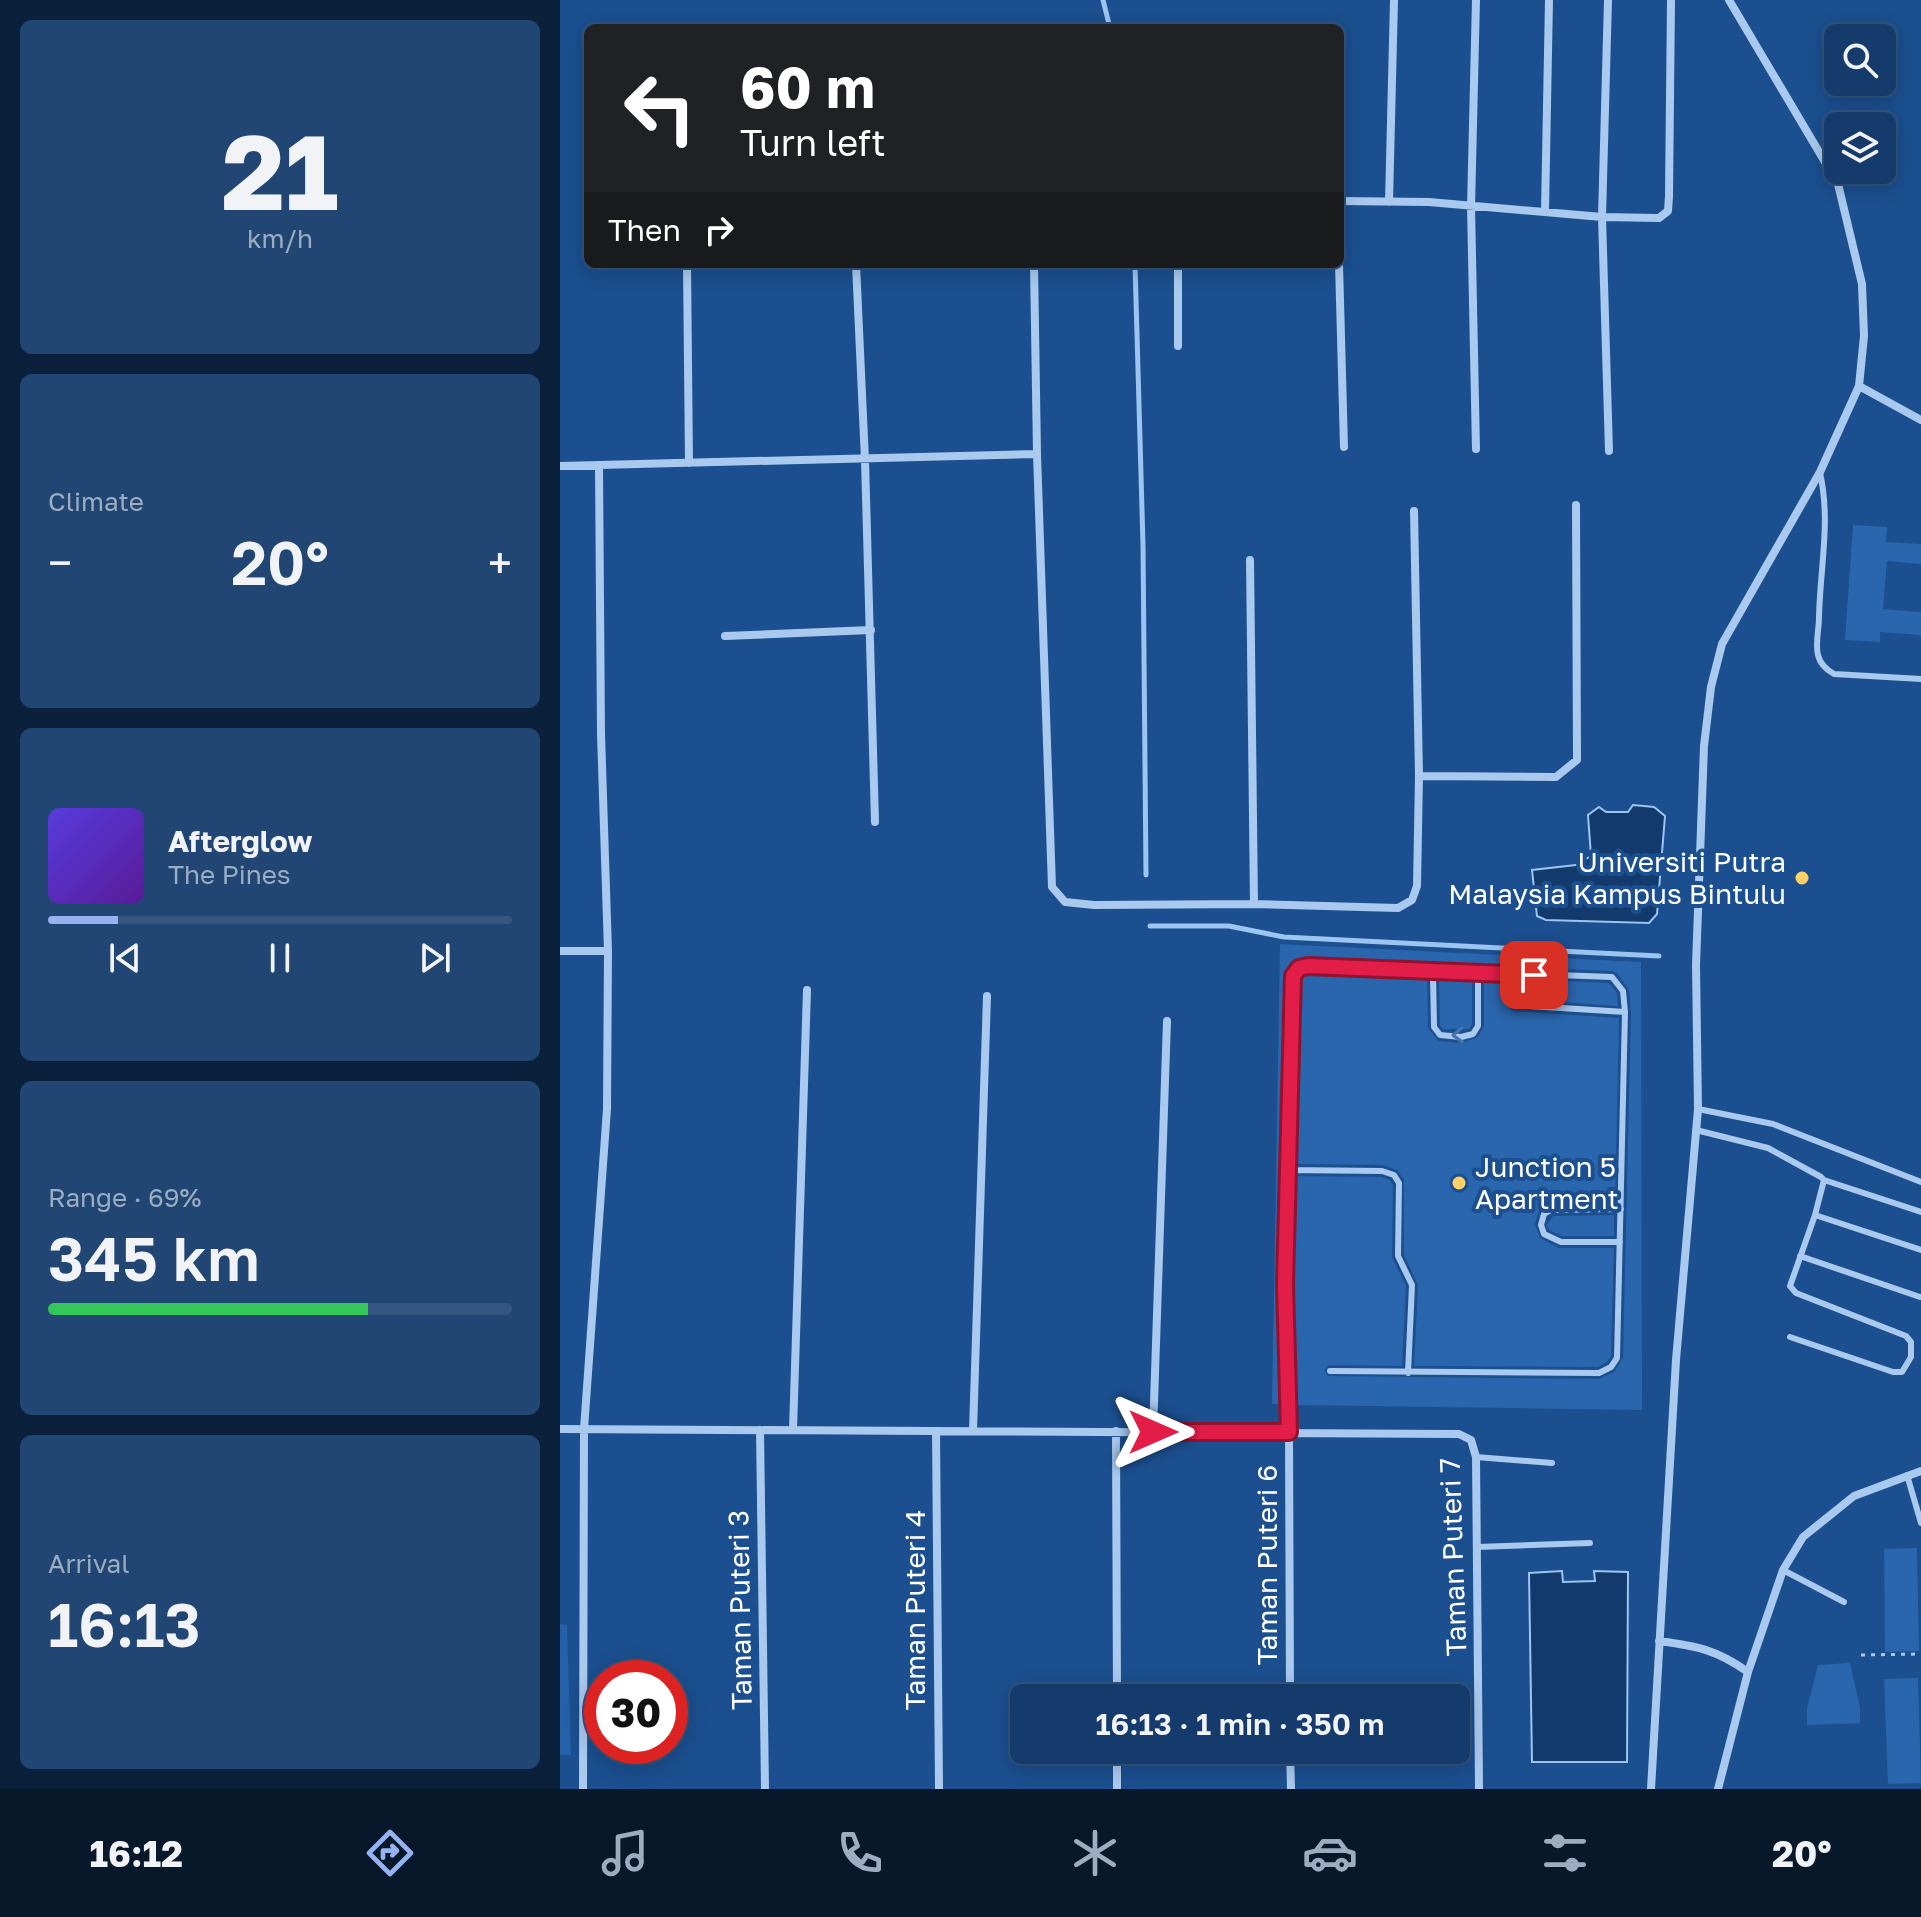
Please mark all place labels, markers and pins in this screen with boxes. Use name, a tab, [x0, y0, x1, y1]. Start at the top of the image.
place label: Universiti Putra Malaysia Kampus Bintulu	[1448, 845, 1786, 910]
marker: Universiti Putra Malaysia Kampus Bintulu	[1793, 869, 1811, 887]
pin	[1500, 941, 1568, 1009]
place label: Junction 5 Apartment	[1475, 1150, 1619, 1215]
marker: Junction 5 Apartment	[1450, 1174, 1468, 1192]

